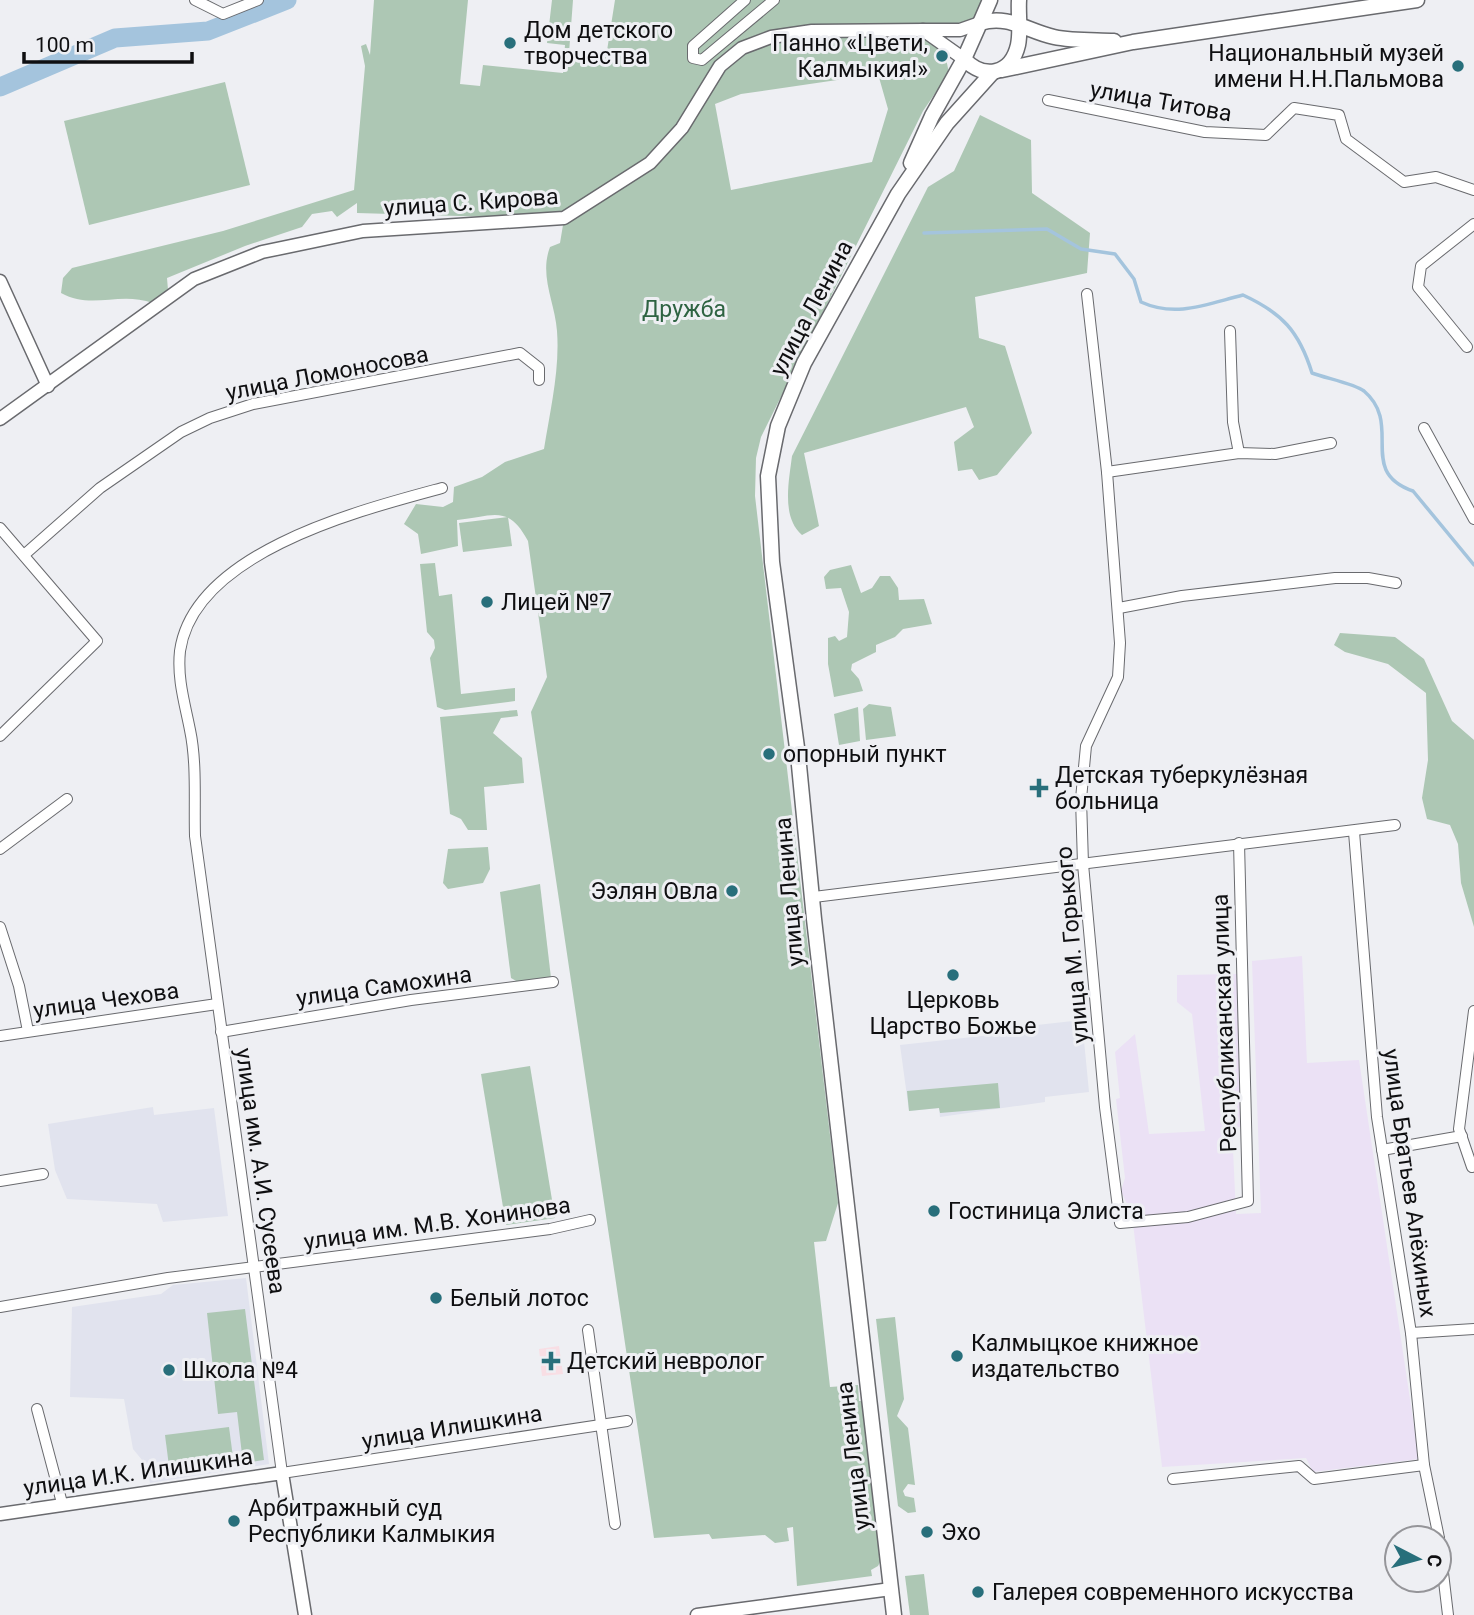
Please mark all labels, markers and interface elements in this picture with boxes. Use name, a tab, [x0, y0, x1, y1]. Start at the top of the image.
place label: Дом детского творчества	[524, 17, 673, 70]
scale bar	[24, 21, 192, 65]
place label: Панно «Цвети, Калмыкия!»	[772, 30, 928, 83]
text: 100 m	[35, 33, 94, 57]
marker: Дом детского творчества	[502, 35, 518, 51]
place label: Национальный музей имени Н.Н.Пальмова	[1208, 40, 1444, 93]
marker: Панно «Цвети, Калмыкия!»	[934, 48, 950, 64]
marker: Национальный музей имени Н.Н.Пальмова	[1450, 58, 1466, 74]
street label: улица Титова	[1088, 76, 1234, 127]
street label: улица С. Кирова	[383, 183, 559, 222]
street label: улица Ленина	[764, 236, 858, 381]
park label: Дружба	[642, 296, 726, 323]
street label: улица Ломоносова	[224, 341, 431, 406]
place label: Лицей №7	[501, 589, 612, 616]
marker: Лицей №7	[479, 594, 495, 610]
place label: опорный пункт	[783, 741, 946, 768]
marker: опорный пункт	[761, 746, 777, 762]
place label: Детская туберкулёзная больница	[1055, 762, 1308, 815]
marker: Детская туберкулёзная больница	[1029, 778, 1049, 798]
street label: улица Ленина	[770, 816, 809, 968]
street label: улица М. Горького	[1050, 845, 1095, 1045]
place label: Ээлян Овла	[591, 878, 718, 905]
marker: Ээлян Овла	[724, 883, 740, 899]
street label: Республиканская улица	[1206, 893, 1243, 1153]
street label: улица Самохина	[295, 961, 473, 1012]
marker: Церковь Царство Божье	[945, 967, 961, 983]
street label: улица Чехова	[32, 977, 181, 1024]
place label: Церковь Царство Божье	[869, 987, 1037, 1040]
street label: улица им. А.И. Сусеева	[230, 1046, 291, 1296]
street label: улица Братьев Алёхиных	[1377, 1047, 1442, 1319]
street label: улица им. М.В. Хонинова	[302, 1191, 572, 1256]
place label: Гостиница Элиста	[948, 1198, 1144, 1225]
marker: Гостиница Элиста	[926, 1203, 942, 1219]
place label: Белый лотос	[450, 1285, 589, 1312]
marker: Белый лотос	[428, 1290, 444, 1306]
place label: Калмыцкое книжное издательство	[971, 1330, 1199, 1383]
place label: Детский невролог	[567, 1348, 764, 1375]
marker: Калмыцкое книжное издательство	[949, 1348, 965, 1364]
marker: Детский невролог	[541, 1351, 561, 1371]
place label: Школа №4	[183, 1357, 298, 1384]
marker: Школа №4	[161, 1362, 177, 1378]
street label: улица Ленина	[831, 1380, 876, 1532]
street label: улица Илишкина	[360, 1400, 544, 1455]
street label: улица И.К. Илишкина	[22, 1443, 254, 1502]
place label: Арбитражный суд Республики Калмыкия	[248, 1495, 495, 1548]
marker: Арбитражный суд Республики Калмыкия	[226, 1513, 242, 1529]
place label: Эхо	[941, 1519, 981, 1546]
marker: Эхо	[919, 1524, 935, 1540]
north arrow	[1383, 1524, 1453, 1594]
text: С	[1422, 1553, 1446, 1568]
place label: Галерея современного искусства	[992, 1579, 1354, 1606]
marker: Галерея современного искусства	[970, 1584, 986, 1600]

